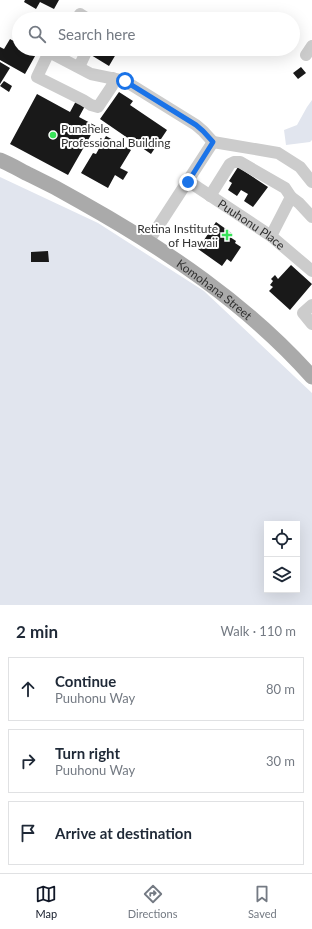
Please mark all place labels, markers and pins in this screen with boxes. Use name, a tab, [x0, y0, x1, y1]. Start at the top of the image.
place label: Punahele Professional Building	[61, 121, 170, 150]
marker: Punahele Professional Building	[48, 130, 58, 140]
place label: Retina Institute of Hawaii	[137, 221, 218, 250]
marker: Retina Institute of Hawaii	[221, 229, 233, 241]

